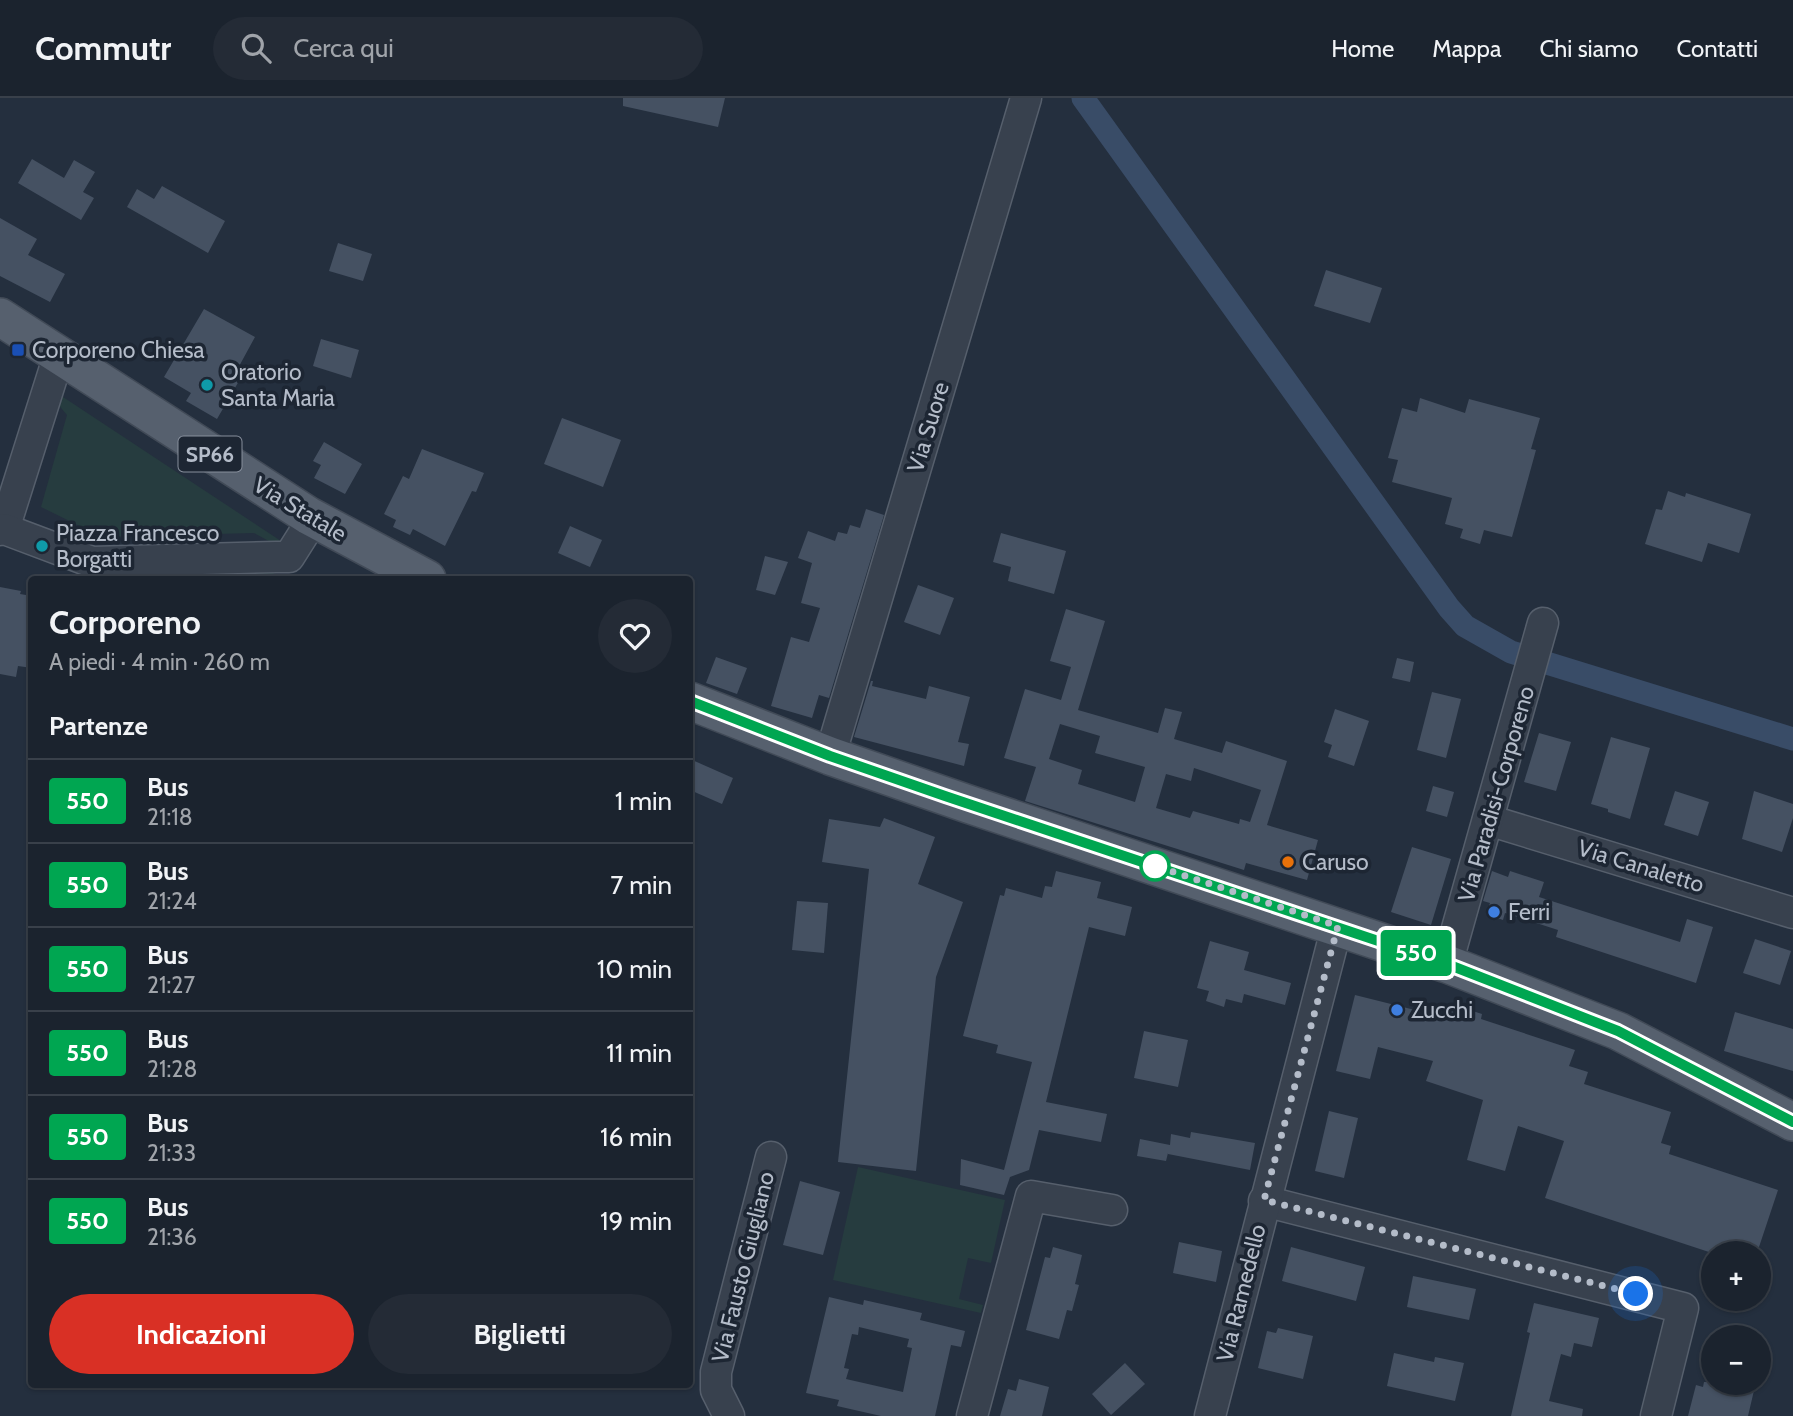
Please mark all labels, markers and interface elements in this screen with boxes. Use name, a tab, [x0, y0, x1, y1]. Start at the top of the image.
search box	[213, 17, 703, 80]
text: Commutr	[35, 28, 171, 68]
icon: search	[237, 29, 275, 67]
text: Cerca qui	[293, 32, 394, 64]
text: Home	[1331, 34, 1394, 63]
text: Mappa	[1432, 34, 1501, 63]
text: Chi siamo	[1539, 34, 1638, 63]
text: Contatti	[1676, 34, 1758, 63]
place label: Corporeno Chiesa	[32, 336, 205, 364]
marker: Corporeno Chiesa	[10, 342, 26, 358]
place label: Oratorio Santa Maria	[221, 358, 335, 412]
marker: Oratorio Santa Maria	[199, 377, 215, 393]
street label: Via Suore	[901, 378, 955, 476]
road number: SP66	[178, 436, 242, 472]
street label: Via Statale	[248, 470, 352, 548]
place label: Piazza Francesco Borgatti	[56, 519, 219, 573]
marker: Piazza Francesco Borgatti	[34, 538, 50, 554]
button: heart	[598, 599, 672, 673]
text: Corporeno	[49, 602, 201, 642]
text: A piedi · 4 min · 260 m	[49, 648, 270, 676]
street label: Via Paradisi-Corporeno	[1452, 683, 1540, 905]
text: Partenze	[49, 710, 148, 742]
text: Bus	[147, 771, 188, 803]
text: 1 min	[615, 785, 672, 817]
text: 550	[66, 786, 109, 815]
text: 21:18	[147, 803, 193, 831]
street label: Via Canaletto	[1575, 834, 1707, 898]
place label: Caruso	[1302, 848, 1369, 876]
unlabelled marker	[1140, 851, 1170, 881]
marker: Caruso	[1280, 854, 1296, 870]
text: Bus	[147, 855, 188, 887]
text: 7 min	[610, 869, 672, 901]
text: 550	[66, 870, 109, 899]
text: 21:24	[147, 887, 197, 915]
place label: Ferri	[1508, 898, 1550, 926]
marker: Ferri	[1486, 904, 1502, 920]
line badge: 550	[1376, 930, 1456, 976]
text: 550	[1395, 938, 1437, 967]
text: Bus	[147, 939, 188, 971]
text: 10 min	[597, 953, 672, 985]
text: 550	[66, 954, 109, 983]
text: 21:27	[147, 971, 195, 999]
place label: Zucchi	[1411, 996, 1473, 1024]
marker: Zucchi	[1389, 1002, 1405, 1018]
text: Bus	[147, 1023, 188, 1055]
text: 11 min	[606, 1037, 672, 1069]
text: 550	[66, 1038, 109, 1067]
text: 21:28	[147, 1055, 197, 1083]
text: Bus	[147, 1107, 188, 1139]
text: 16 min	[600, 1121, 672, 1153]
text: 550	[66, 1122, 109, 1151]
text: 21:33	[147, 1139, 196, 1167]
street label: Via Fausto Giugliano	[706, 1169, 780, 1365]
text: Bus	[147, 1191, 188, 1223]
text: 19 min	[600, 1205, 672, 1237]
text: 550	[66, 1206, 109, 1235]
street label: Via Ramedello	[1210, 1221, 1272, 1365]
text: 21:36	[147, 1223, 197, 1251]
map controls	[1701, 1241, 1771, 1395]
button: +	[1701, 1241, 1771, 1311]
your location	[1618, 1276, 1653, 1311]
button: Indicazioni	[49, 1294, 354, 1374]
button: Biglietti	[368, 1294, 672, 1374]
button: −	[1701, 1325, 1771, 1395]

